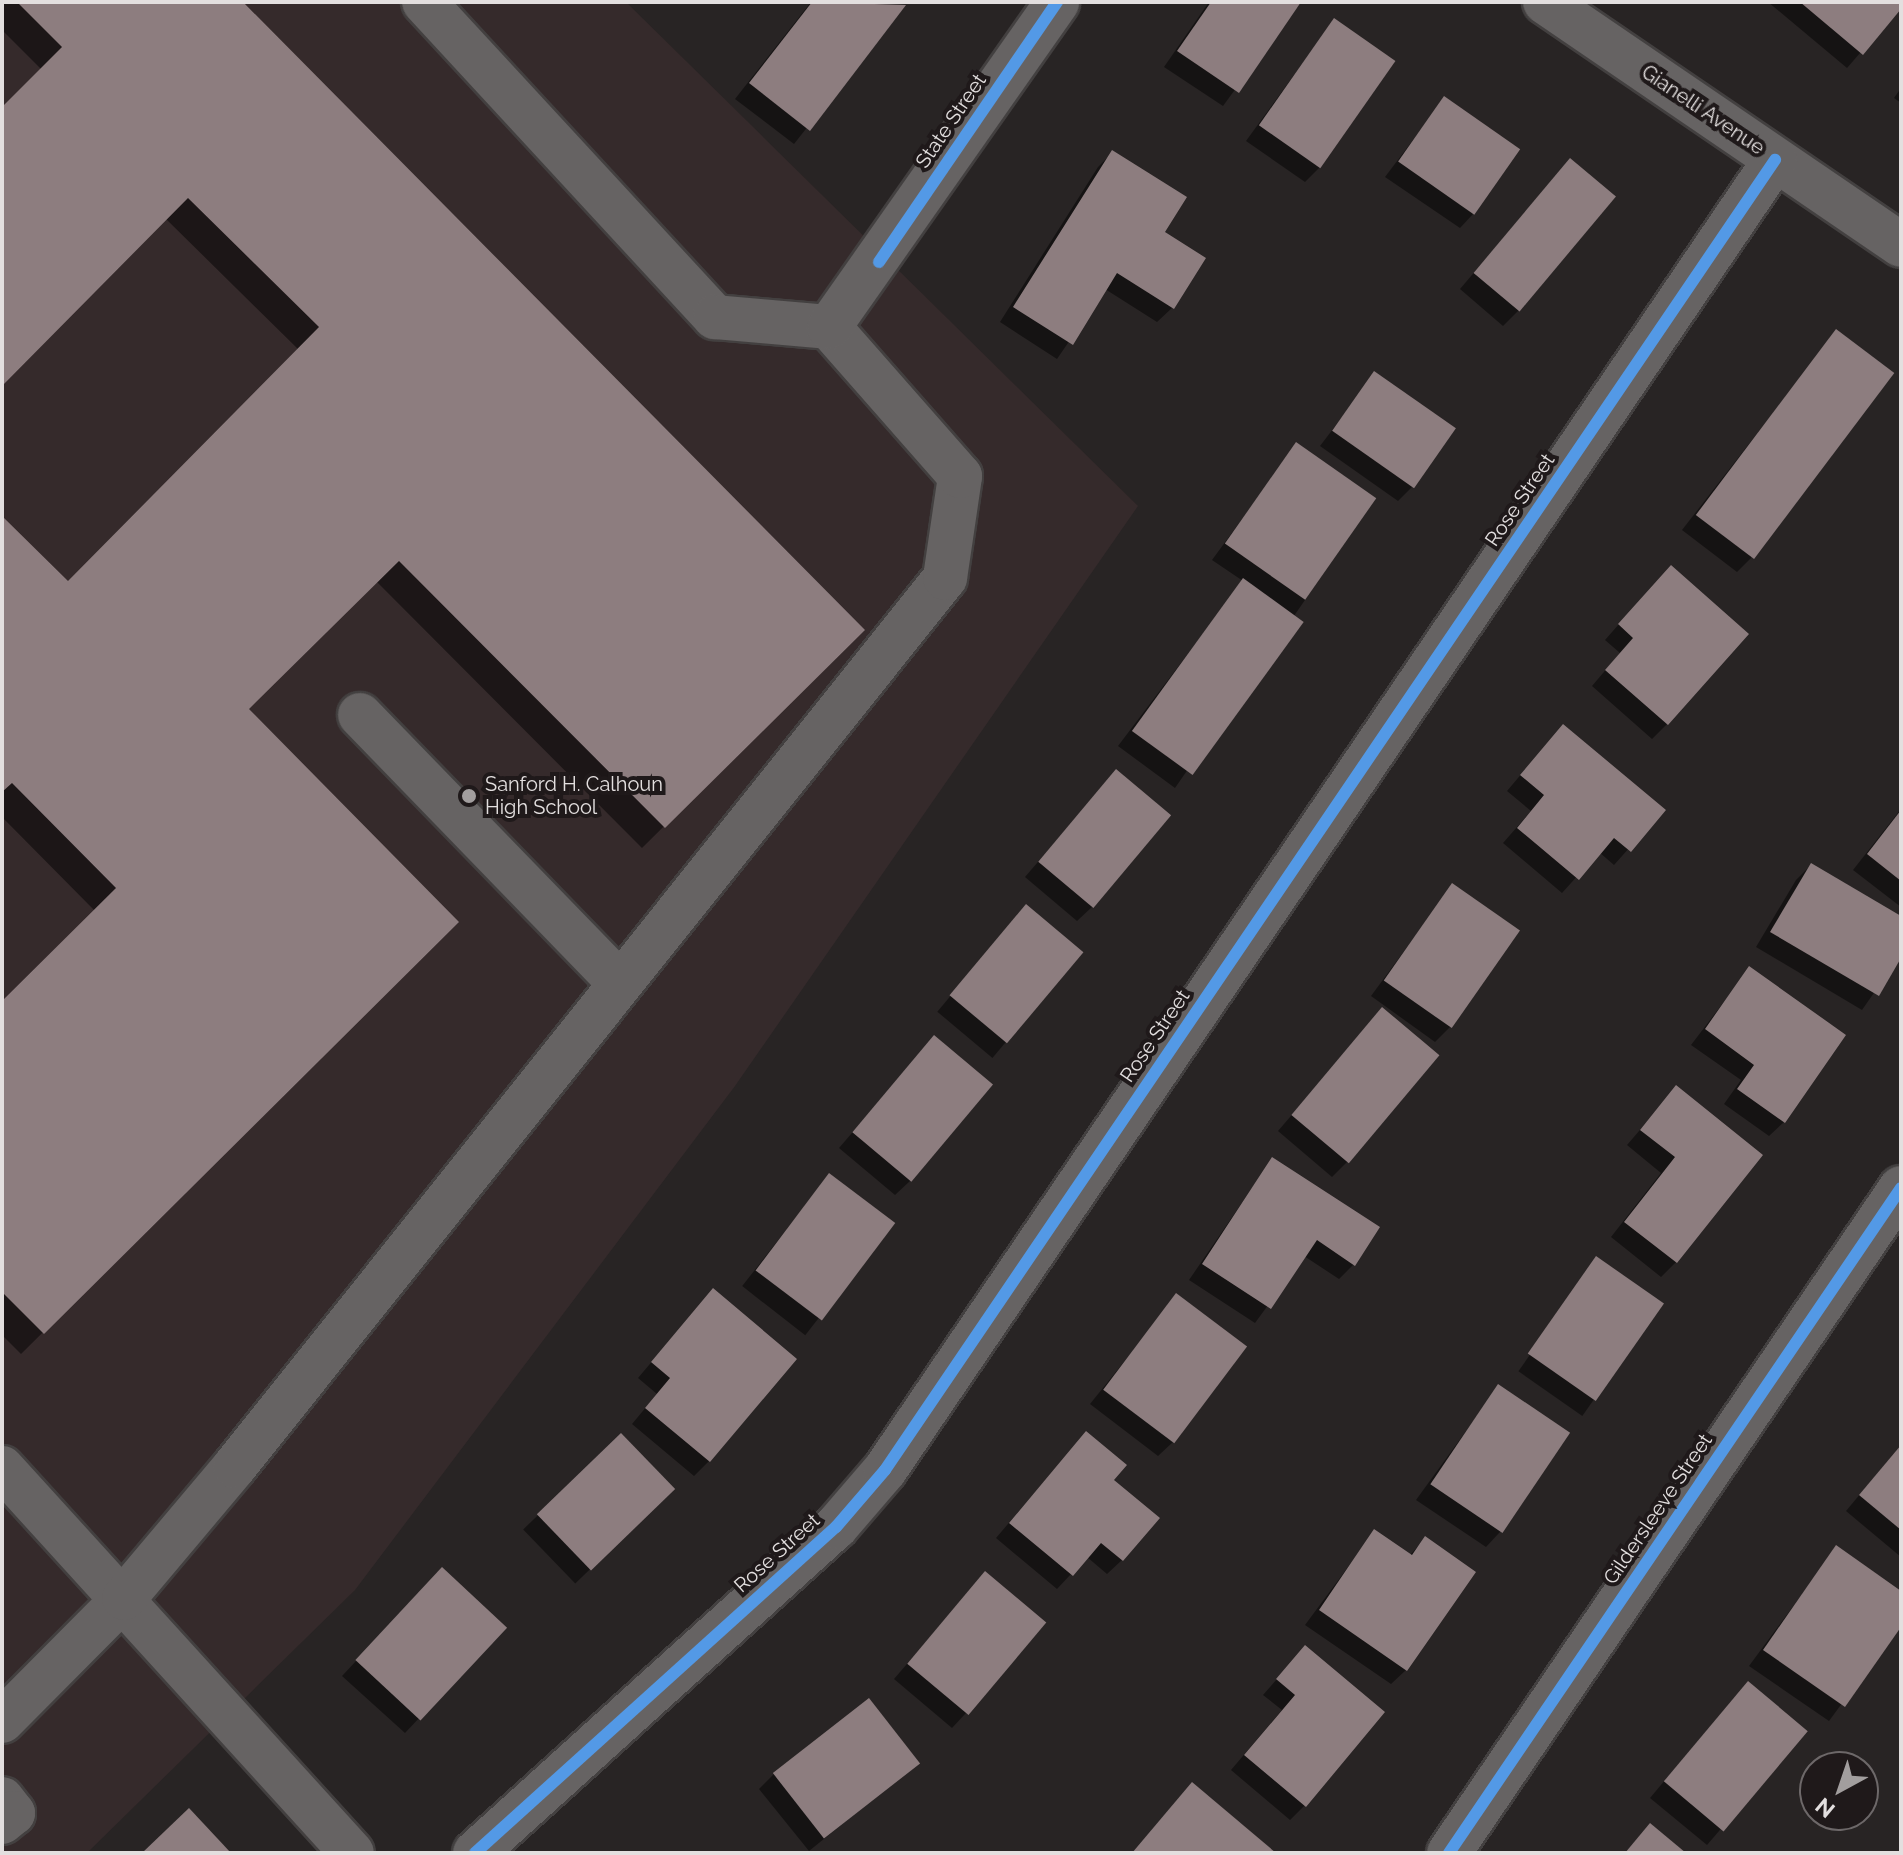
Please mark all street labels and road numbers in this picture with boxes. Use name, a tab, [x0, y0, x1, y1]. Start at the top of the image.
street label: Gianelli Avenue	[1637, 60, 1769, 160]
street label: State Street	[911, 69, 991, 173]
street label: Rose Street	[1480, 449, 1560, 551]
street label: Rose Street	[1115, 985, 1195, 1087]
street label: Gildersleeve Street	[1599, 1429, 1717, 1589]
street label: Rose Street	[729, 1508, 825, 1598]

